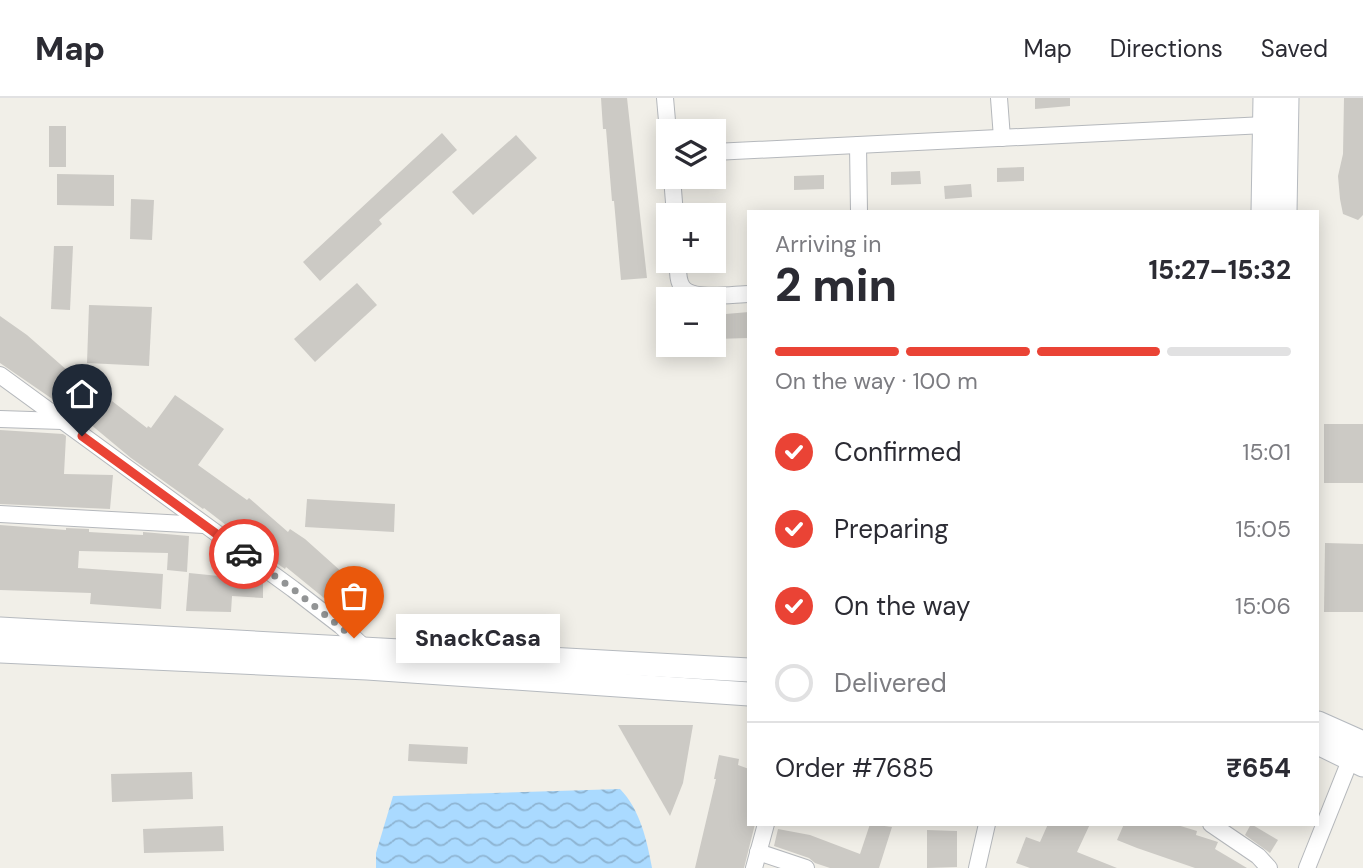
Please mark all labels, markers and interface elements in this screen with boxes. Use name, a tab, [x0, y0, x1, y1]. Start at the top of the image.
text: Map	[35, 27, 105, 70]
text: Map	[1024, 33, 1072, 64]
text: Directions	[1110, 33, 1223, 64]
text: Saved	[1261, 33, 1328, 64]
map controls	[656, 119, 726, 357]
button: layers	[656, 119, 726, 189]
button: +	[656, 203, 726, 273]
text: Arriving in	[775, 229, 881, 259]
text: 15:27–15:32	[1148, 253, 1291, 287]
text: 2 min	[775, 255, 897, 315]
button: −	[656, 287, 726, 357]
pin	[52, 364, 112, 436]
text: On the way · 100 m	[775, 366, 978, 396]
icon: home	[63, 375, 101, 413]
icon: check	[775, 433, 813, 471]
text: Confirmed	[834, 435, 961, 469]
text: 15:01	[1242, 437, 1291, 467]
icon: check	[775, 510, 813, 548]
text: Preparing	[834, 512, 949, 546]
text: 15:05	[1235, 514, 1291, 544]
courier	[209, 519, 279, 589]
icon: car	[225, 535, 263, 573]
pin	[324, 566, 384, 638]
icon: bag	[335, 577, 373, 615]
icon: check	[775, 587, 813, 625]
text: On the way	[834, 589, 970, 623]
text: 15:06	[1235, 591, 1291, 621]
callout: SnackCasa	[396, 614, 560, 662]
text: SnackCasa	[415, 623, 541, 653]
text: Delivered	[834, 666, 947, 700]
text: Order #7685	[775, 751, 934, 785]
text: ₹654	[1226, 751, 1291, 785]

